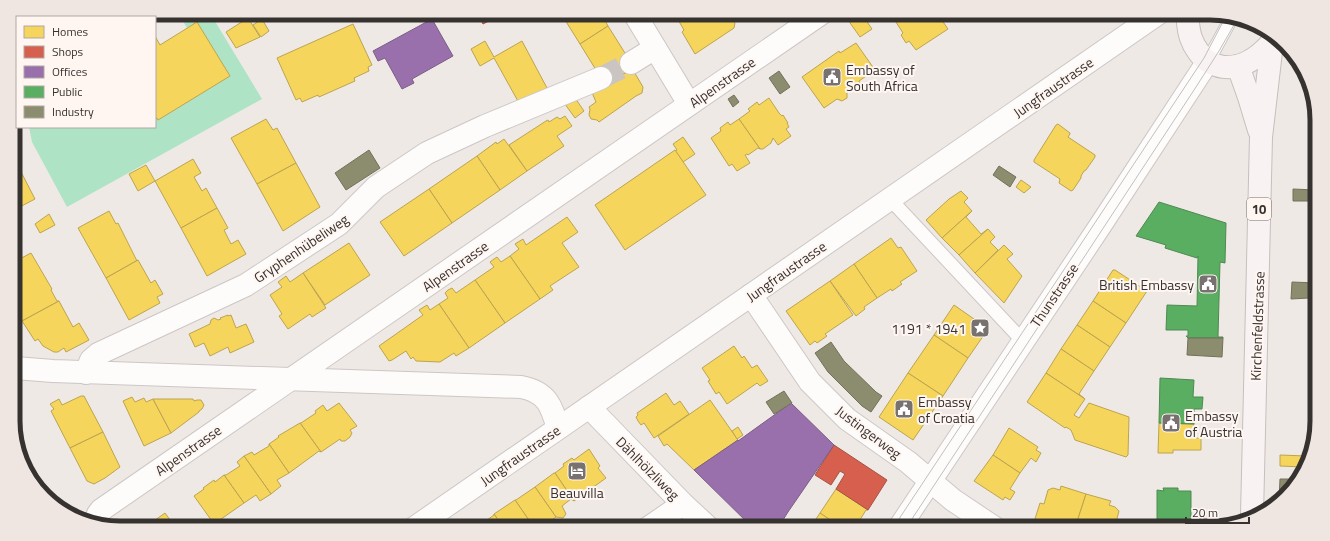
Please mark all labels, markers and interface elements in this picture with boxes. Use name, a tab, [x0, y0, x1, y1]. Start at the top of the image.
legend	[16, 16, 156, 128]
text: Homes	[52, 22, 88, 41]
text: Shops	[52, 42, 84, 61]
street label: Alpenstrasse	[684, 51, 760, 113]
street label: Jungfraustrasse	[1009, 52, 1097, 122]
place label: Embassy of South Africa	[846, 59, 918, 96]
text: Offices	[52, 62, 88, 81]
public building icon: Embassy of South Africa	[821, 66, 843, 88]
text: Public	[52, 82, 82, 101]
text: Industry	[52, 102, 94, 121]
road number: 10	[1247, 198, 1271, 220]
street label: Gryphenhübeliweg	[249, 208, 353, 288]
street label: Alpenstrasse	[417, 235, 493, 297]
street label: Jungfraustrasse	[742, 236, 830, 306]
street label: Thunstrasse	[1025, 259, 1083, 331]
street label: Kirchenfeldstrasse	[1245, 271, 1269, 381]
public building icon: British Embassy	[1197, 273, 1219, 295]
place label: British Embassy	[1099, 274, 1194, 295]
place icon: 1191 * 1941	[969, 317, 991, 339]
place label: 1191 * 1941	[891, 318, 966, 339]
place label: Embassy of Croatia	[918, 391, 975, 428]
public building icon: Embassy of Croatia	[893, 398, 915, 420]
street label: Justingerweg	[832, 400, 906, 464]
place label: Embassy of Austria	[1185, 405, 1242, 442]
public building icon: Embassy of Austria	[1160, 412, 1182, 434]
street label: Alpenstrasse	[150, 419, 226, 481]
street label: Jungfraustrasse	[476, 420, 564, 490]
street label: Dählhölzliweg	[611, 431, 685, 505]
hotel icon: Beauvilla	[566, 460, 588, 482]
place label: Beauvilla	[550, 482, 604, 503]
scale bar	[1186, 499, 1249, 525]
text: 20 m	[1192, 503, 1218, 522]

